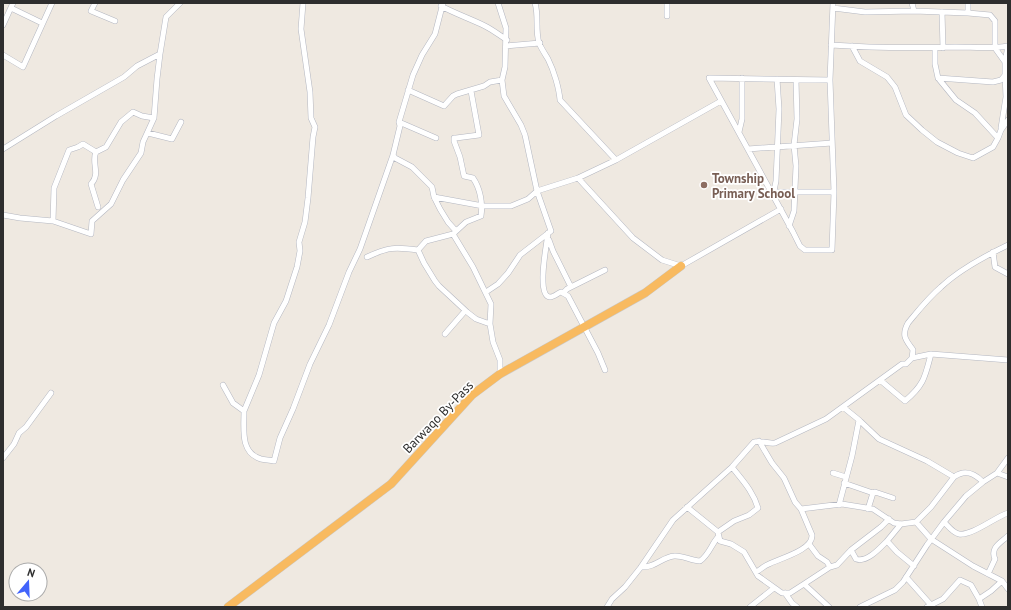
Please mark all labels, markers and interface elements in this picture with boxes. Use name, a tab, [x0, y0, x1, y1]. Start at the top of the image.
place label: Township Primary School	[712, 170, 795, 202]
marker: Township Primary School	[699, 180, 709, 190]
street label: Barwaqo By-Pass	[399, 377, 477, 457]
north arrow	[8, 562, 48, 602]
text: N	[26, 565, 37, 580]

